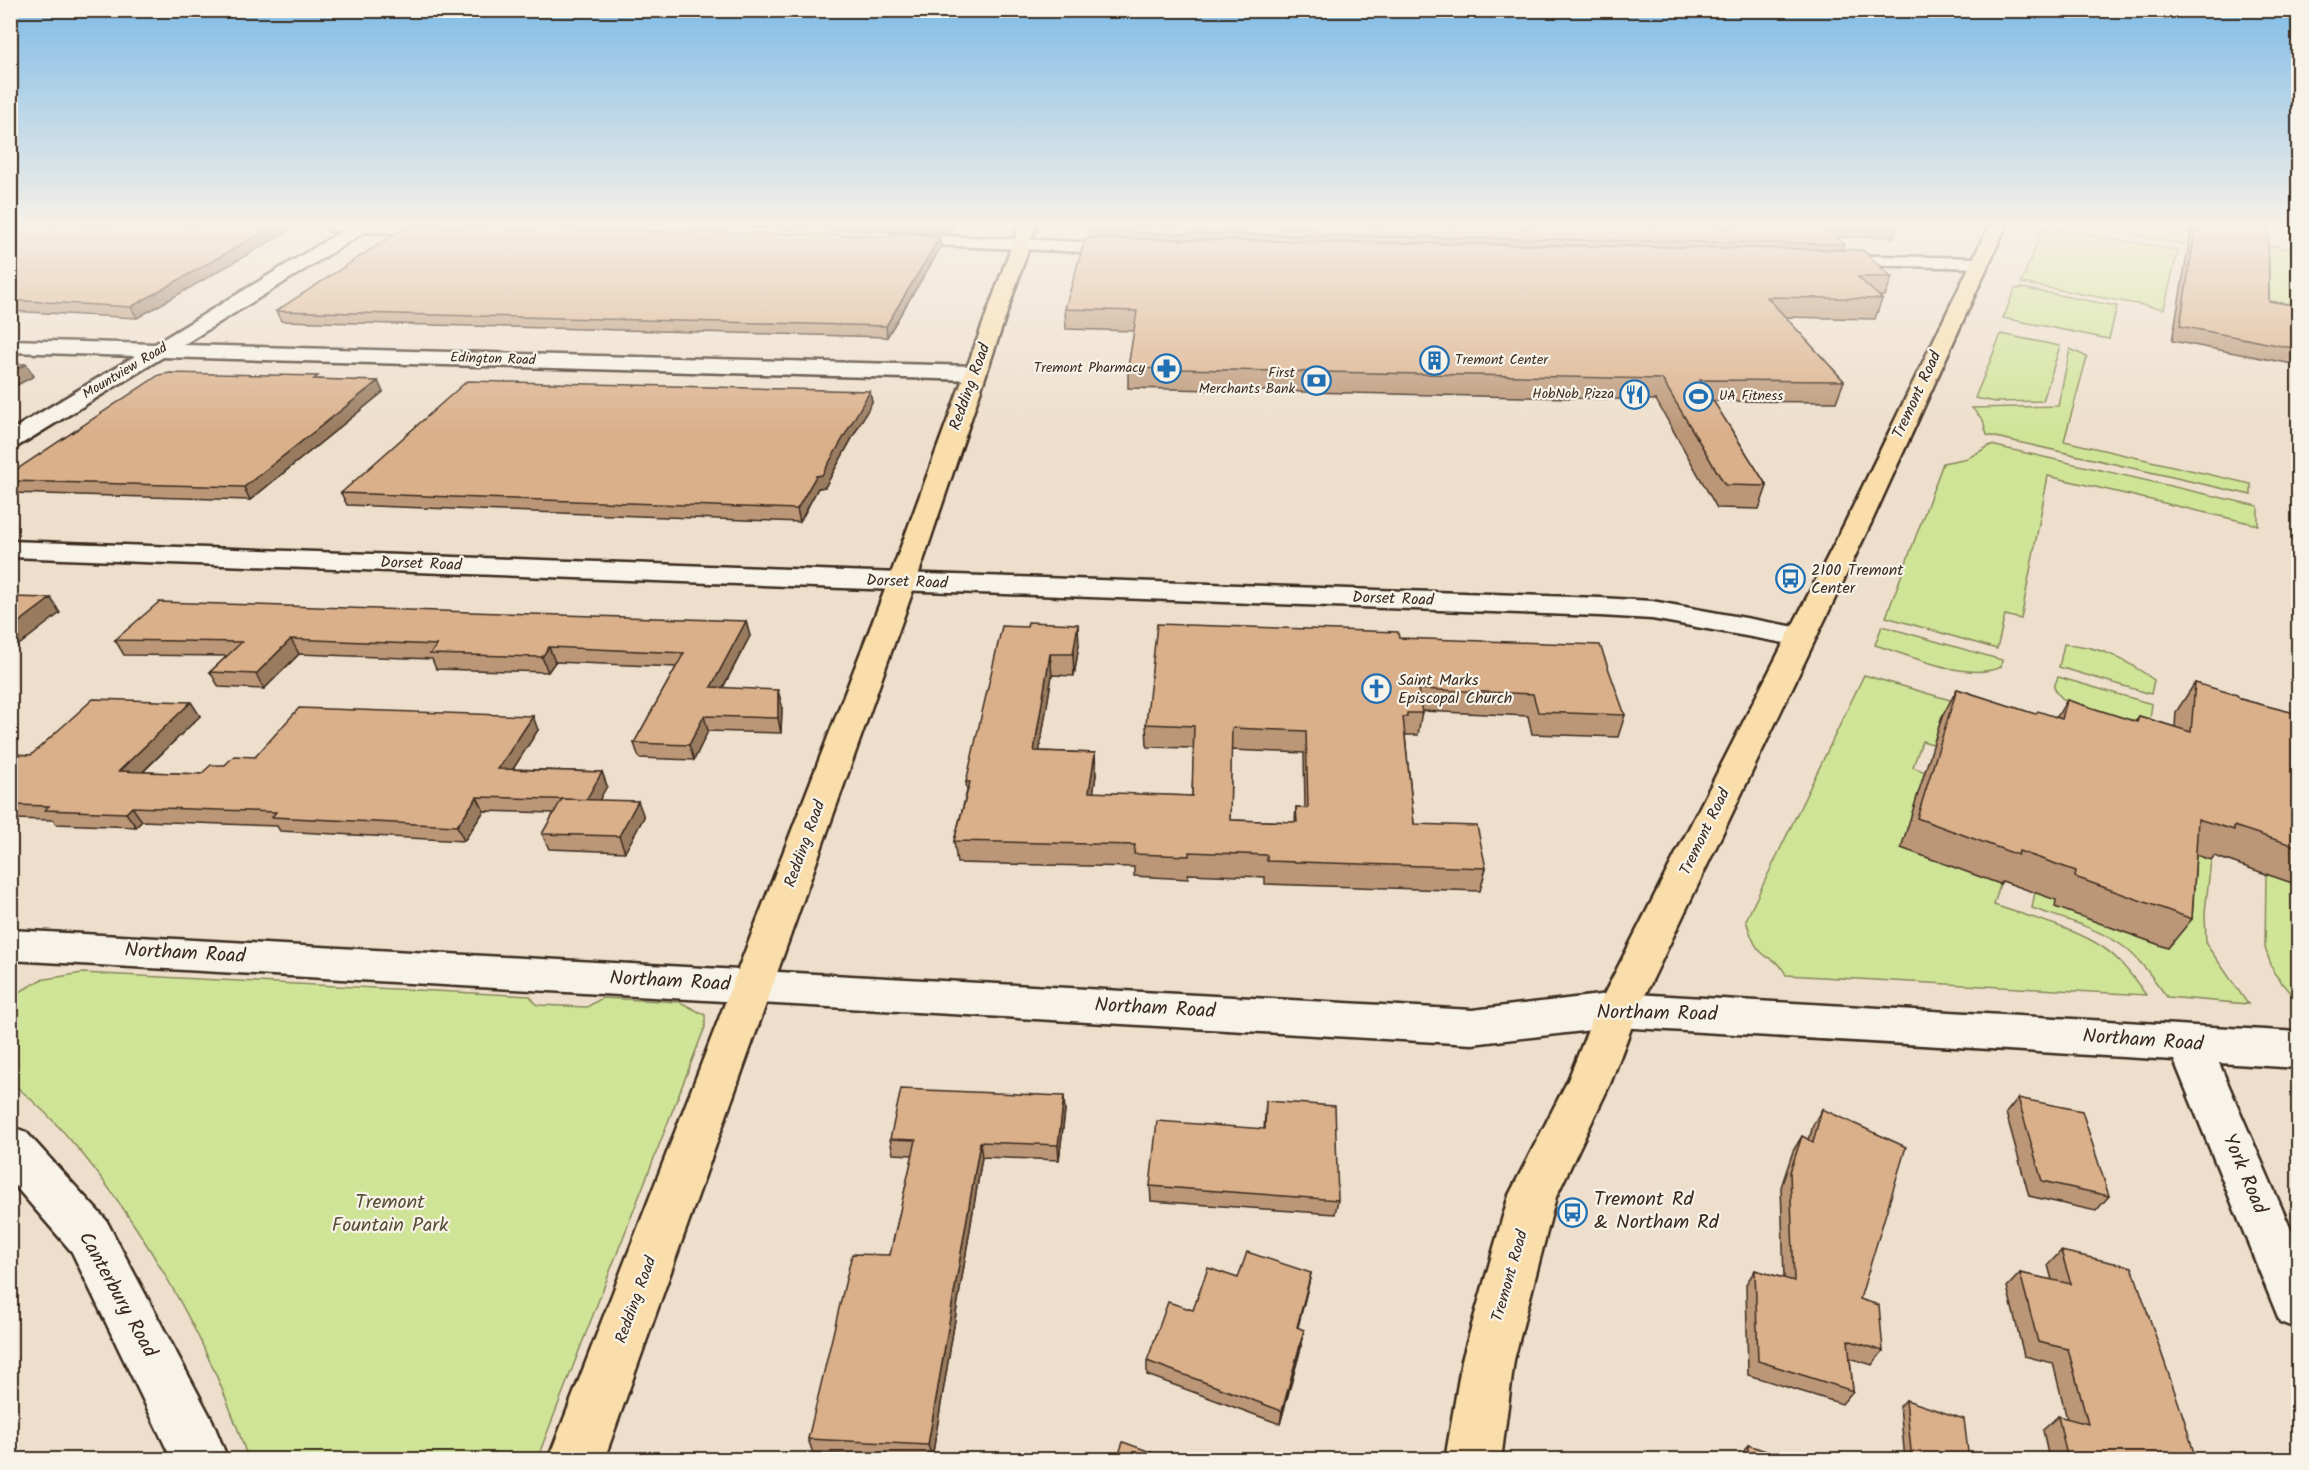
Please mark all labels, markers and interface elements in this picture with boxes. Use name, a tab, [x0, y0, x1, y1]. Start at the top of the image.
street label: Mountview Road	[78, 336, 173, 405]
street label: Redding Road	[943, 339, 998, 434]
building icon: Tremont Center	[1418, 344, 1450, 376]
street label: Tremont Road	[1886, 346, 1949, 443]
street label: Edington Road	[450, 347, 537, 372]
place label: Tremont Center	[1455, 349, 1549, 371]
pharmacy icon: Tremont Pharmacy	[1150, 352, 1182, 384]
place label: Tremont Pharmacy	[1034, 357, 1145, 379]
place label: First Merchants Bank	[1199, 362, 1296, 400]
bank icon: First Merchants Bank	[1300, 365, 1332, 397]
restaurant icon: HobNob Pizza	[1619, 378, 1651, 410]
sports icon: UA Fitness	[1682, 380, 1714, 412]
place label: HobNob Pizza	[1532, 383, 1614, 405]
place label: UA Fitness	[1719, 385, 1783, 407]
street label: Dorset Road	[380, 550, 463, 578]
place label: 2100 Tremont Center	[1811, 558, 1904, 601]
bus stop icon: 2100 Tremont Center	[1774, 563, 1806, 595]
street label: Dorset Road	[866, 568, 949, 596]
street label: Dorset Road	[1352, 585, 1435, 613]
place label: Saint Marks Episcopal Church	[1398, 668, 1512, 711]
church icon: Saint Marks Episcopal Church	[1361, 673, 1393, 705]
street label: Tremont Road	[1673, 783, 1737, 880]
street label: Redding Road	[778, 796, 833, 891]
street label: Northam Road	[124, 935, 247, 973]
street label: Northam Road	[609, 963, 732, 1001]
street label: Northam Road	[1094, 990, 1217, 1028]
street label: Northam Road	[1596, 997, 1719, 1031]
street label: Northam Road	[2081, 1021, 2206, 1061]
street label: York Road	[2213, 1129, 2276, 1220]
place label: Tremont Rd & Northam Rd	[1594, 1184, 1720, 1239]
park label: Tremont Fountain Park	[332, 1187, 449, 1242]
bus stop icon: Tremont Rd & Northam Rd	[1557, 1196, 1589, 1228]
street label: Canterbury Road	[69, 1226, 165, 1365]
street label: Tremont Road	[1485, 1226, 1535, 1325]
street label: Redding Road	[609, 1252, 664, 1347]

